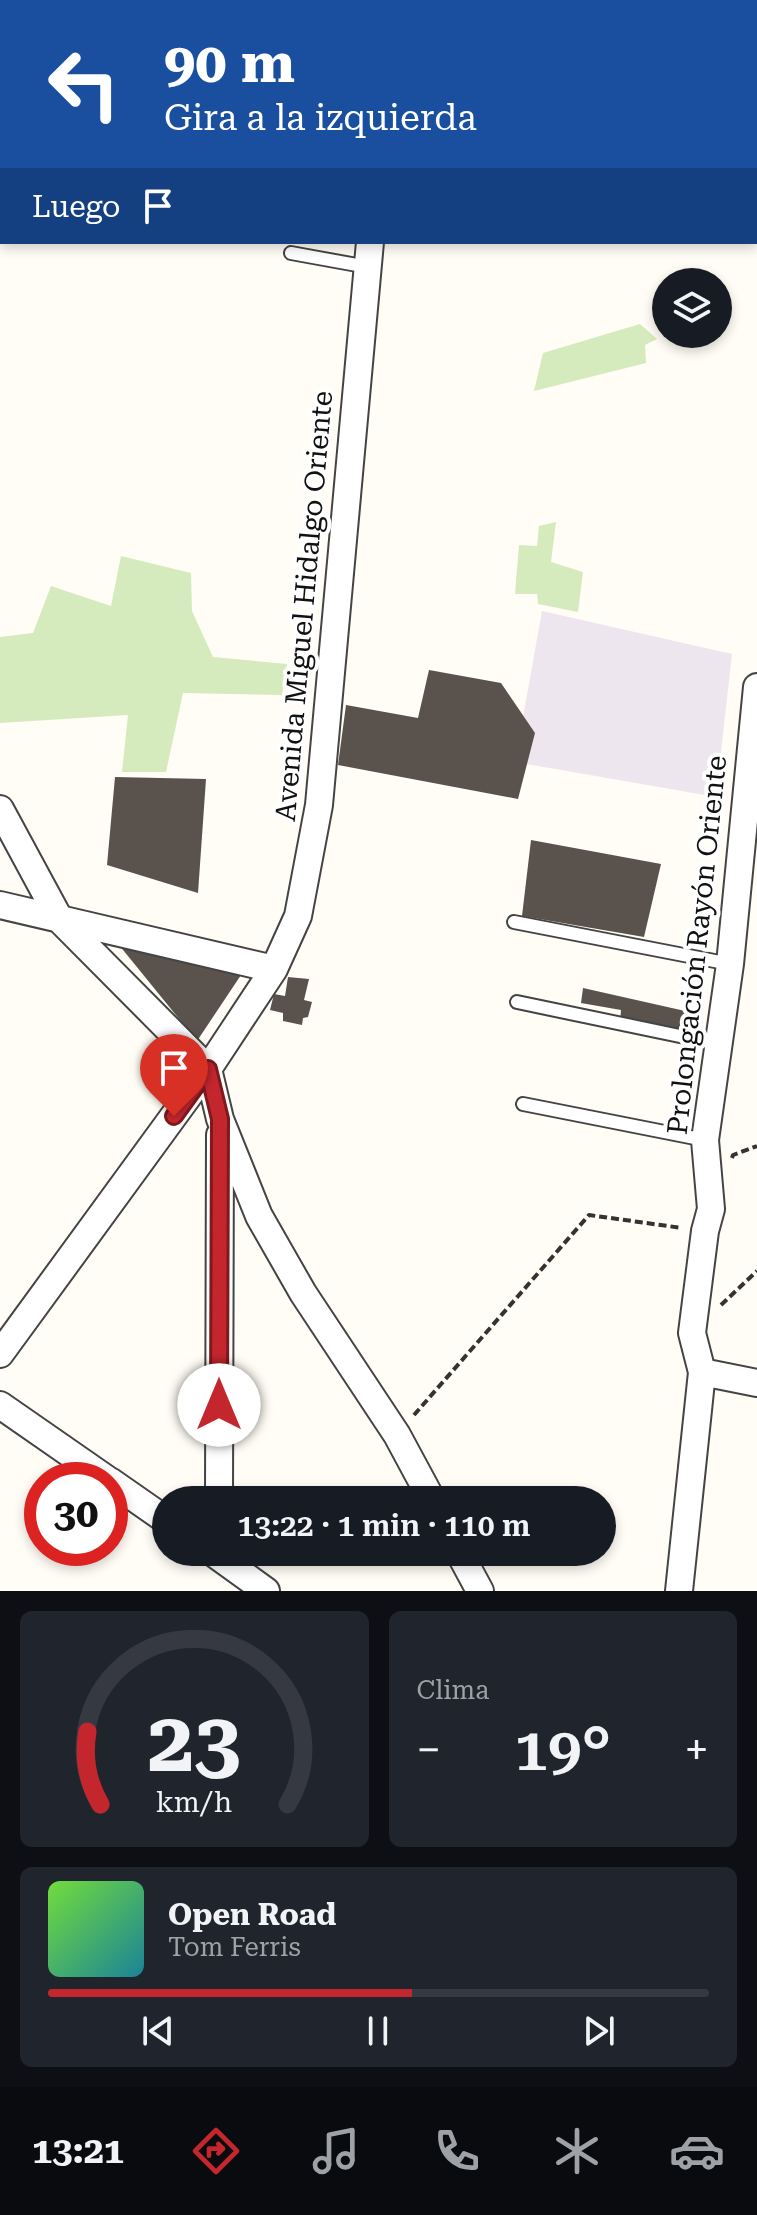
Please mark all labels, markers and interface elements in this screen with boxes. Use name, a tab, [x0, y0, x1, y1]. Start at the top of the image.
text: 90 m	[164, 30, 295, 96]
icon: left	[32, 32, 136, 136]
text: Gira a la izquierda	[164, 97, 477, 139]
icon: arrive	[136, 184, 180, 228]
text: Luego	[32, 189, 120, 224]
map controls	[652, 268, 732, 348]
button: layers	[652, 268, 732, 348]
street label: Avenida Miguel Hidalgo Oriente	[269, 389, 339, 823]
street label: Prolongación Rayón Oriente	[661, 754, 733, 1136]
pin	[140, 1034, 208, 1116]
icon: arrive	[152, 1046, 196, 1090]
position arrow	[177, 1363, 261, 1447]
speed limit sign: 30	[24, 1462, 128, 1566]
text: 13:22 · 1 min · 110 m	[238, 1508, 530, 1543]
text: Clima	[417, 1675, 489, 1705]
text: 23	[148, 1694, 241, 1791]
text: 19°	[514, 1714, 611, 1785]
text: −	[417, 1724, 441, 1776]
text: +	[684, 1724, 709, 1776]
text: km/h	[156, 1785, 233, 1819]
text: Open Road	[168, 1897, 336, 1932]
text: Tom Ferris	[168, 1932, 301, 1962]
icon: previous	[136, 2009, 180, 2053]
icon: pause	[356, 2009, 400, 2053]
icon: next	[577, 2009, 621, 2053]
icon: directions	[188, 2123, 244, 2179]
icon: music	[308, 2123, 364, 2179]
icon: phone	[429, 2123, 485, 2179]
icon: climate	[549, 2123, 605, 2179]
icon: car	[669, 2123, 725, 2179]
text: 13:21	[32, 2130, 124, 2172]

